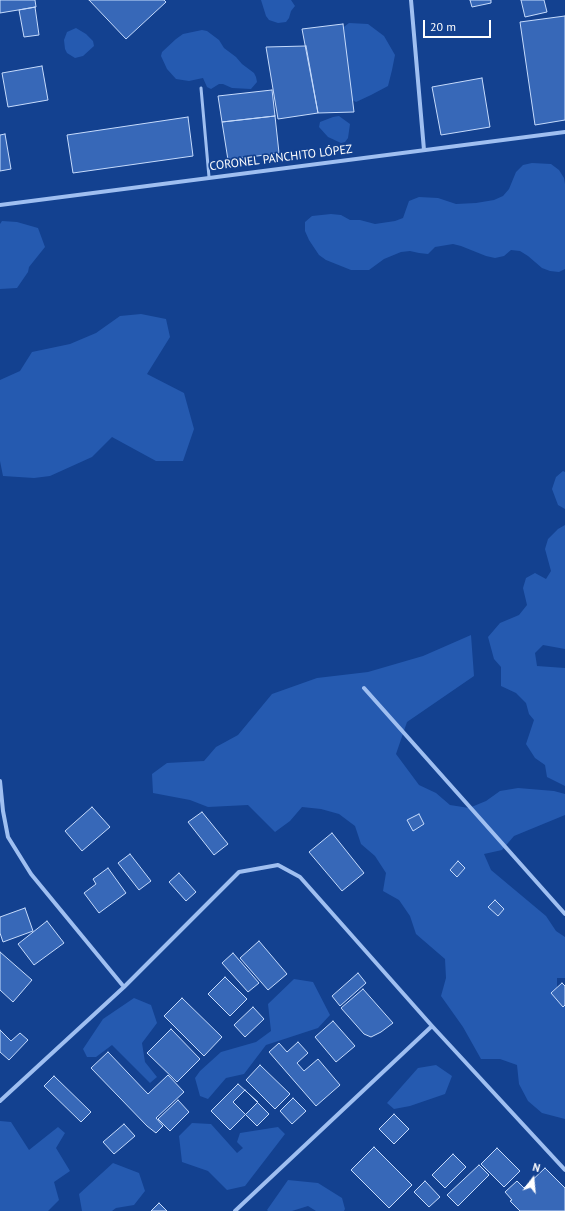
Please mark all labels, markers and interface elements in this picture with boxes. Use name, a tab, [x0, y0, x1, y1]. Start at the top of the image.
scale bar	[425, 12, 493, 38]
text: 20 m	[430, 19, 456, 34]
street label: CORONEL PANCHITO LÓPEZ	[209, 142, 353, 174]
north arrow	[513, 1159, 553, 1199]
text: N	[531, 1160, 542, 1175]

